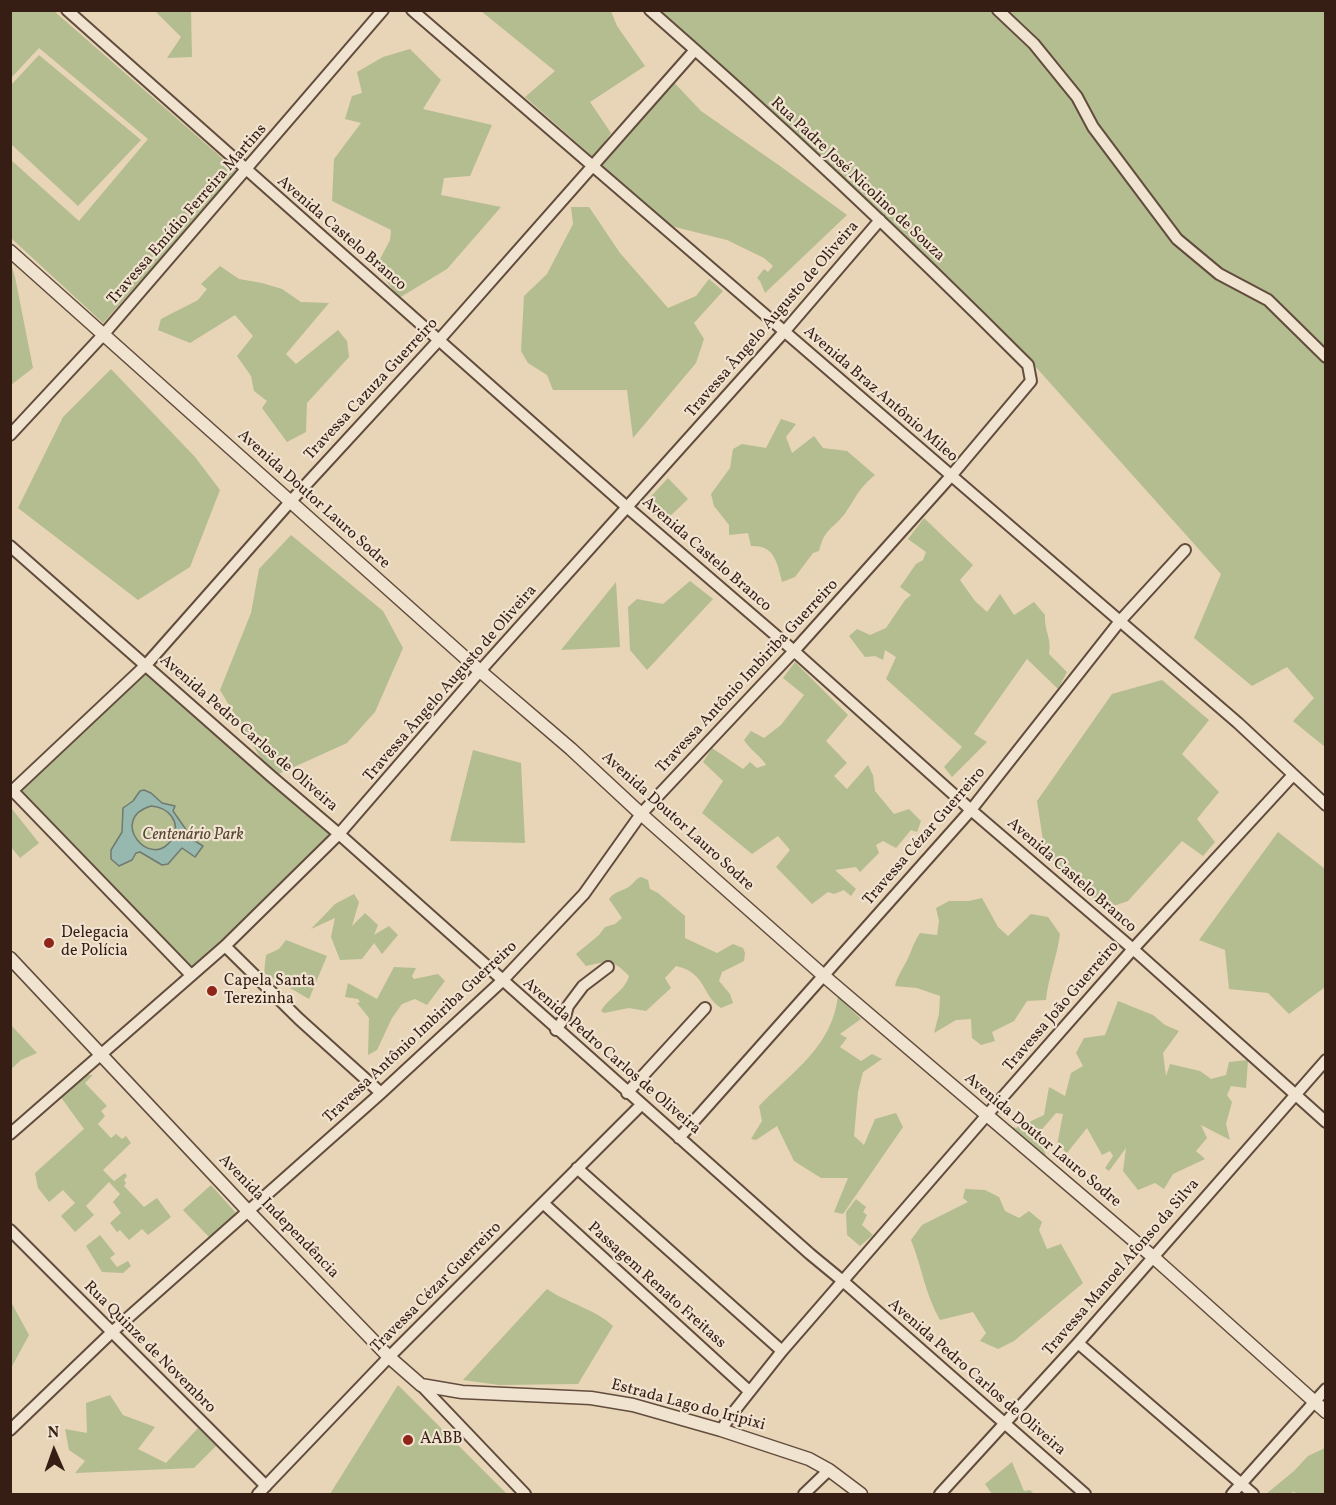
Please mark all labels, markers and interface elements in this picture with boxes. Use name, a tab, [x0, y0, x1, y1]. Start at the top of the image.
street label: Rua Padre José Nicolino de Souza	[766, 94, 948, 266]
street label: Travessa Emídio Ferreira Martins	[104, 121, 272, 309]
street label: Avenida Castelo Branco	[272, 173, 410, 295]
street label: Travessa Ângelo Augusto de Oliveira	[682, 218, 864, 422]
street label: Travessa Cazuza Guerreiro	[301, 315, 443, 465]
street label: Avenida Braz Antônio Mileo	[799, 323, 961, 467]
street label: Avenida Doutor Lauro Sodre	[233, 426, 393, 574]
street label: Avenida Castelo Branco	[637, 494, 775, 616]
street label: Travessa Antônio Imbiriba Guerreiro	[653, 576, 843, 778]
street label: Travessa Ângelo Augusto de Oliveira	[360, 582, 542, 786]
street label: Avenida Pedro Carlos de Oliveira	[155, 651, 341, 817]
street label: Avenida Doutor Lauro Sodre	[597, 748, 757, 896]
street label: Travessa Cézar Guerreiro	[860, 764, 990, 910]
street label: Avenida Castelo Branco	[1002, 815, 1140, 937]
park label: Centenário Park	[142, 826, 244, 846]
place label: Delegacia de Polícia	[61, 924, 129, 962]
marker: Delegacia de Polícia	[42, 936, 56, 950]
street label: Travessa Antônio Imbiriba Guerreiro	[320, 938, 522, 1128]
street label: Travessa João Guerreiro	[1000, 938, 1124, 1076]
place label: Capela Santa Terezinha	[224, 972, 315, 1010]
street label: Avenida Pedro Carlos de Oliveira	[518, 974, 704, 1140]
marker: Capela Santa Terezinha	[205, 984, 219, 998]
street label: Avenida Doutor Lauro Sodre	[960, 1070, 1124, 1212]
street label: Avenida Independência	[214, 1151, 342, 1283]
street label: Travessa Manoel Afonso da Silva	[1040, 1175, 1204, 1361]
street label: Travessa Cézar Guerreiro	[368, 1219, 506, 1357]
street label: Passagem Renato Freitass	[583, 1219, 729, 1353]
street label: Rua Quinze de Novembro	[79, 1278, 219, 1418]
street label: Avenida Pedro Carlos de Oliveira	[883, 1295, 1069, 1461]
street label: Estrada Lago do Iripixi	[609, 1376, 767, 1436]
north arrow	[24, 1421, 84, 1481]
text: N	[47, 1422, 60, 1444]
place label: AABB	[420, 1430, 462, 1450]
marker: AABB	[401, 1433, 415, 1447]

